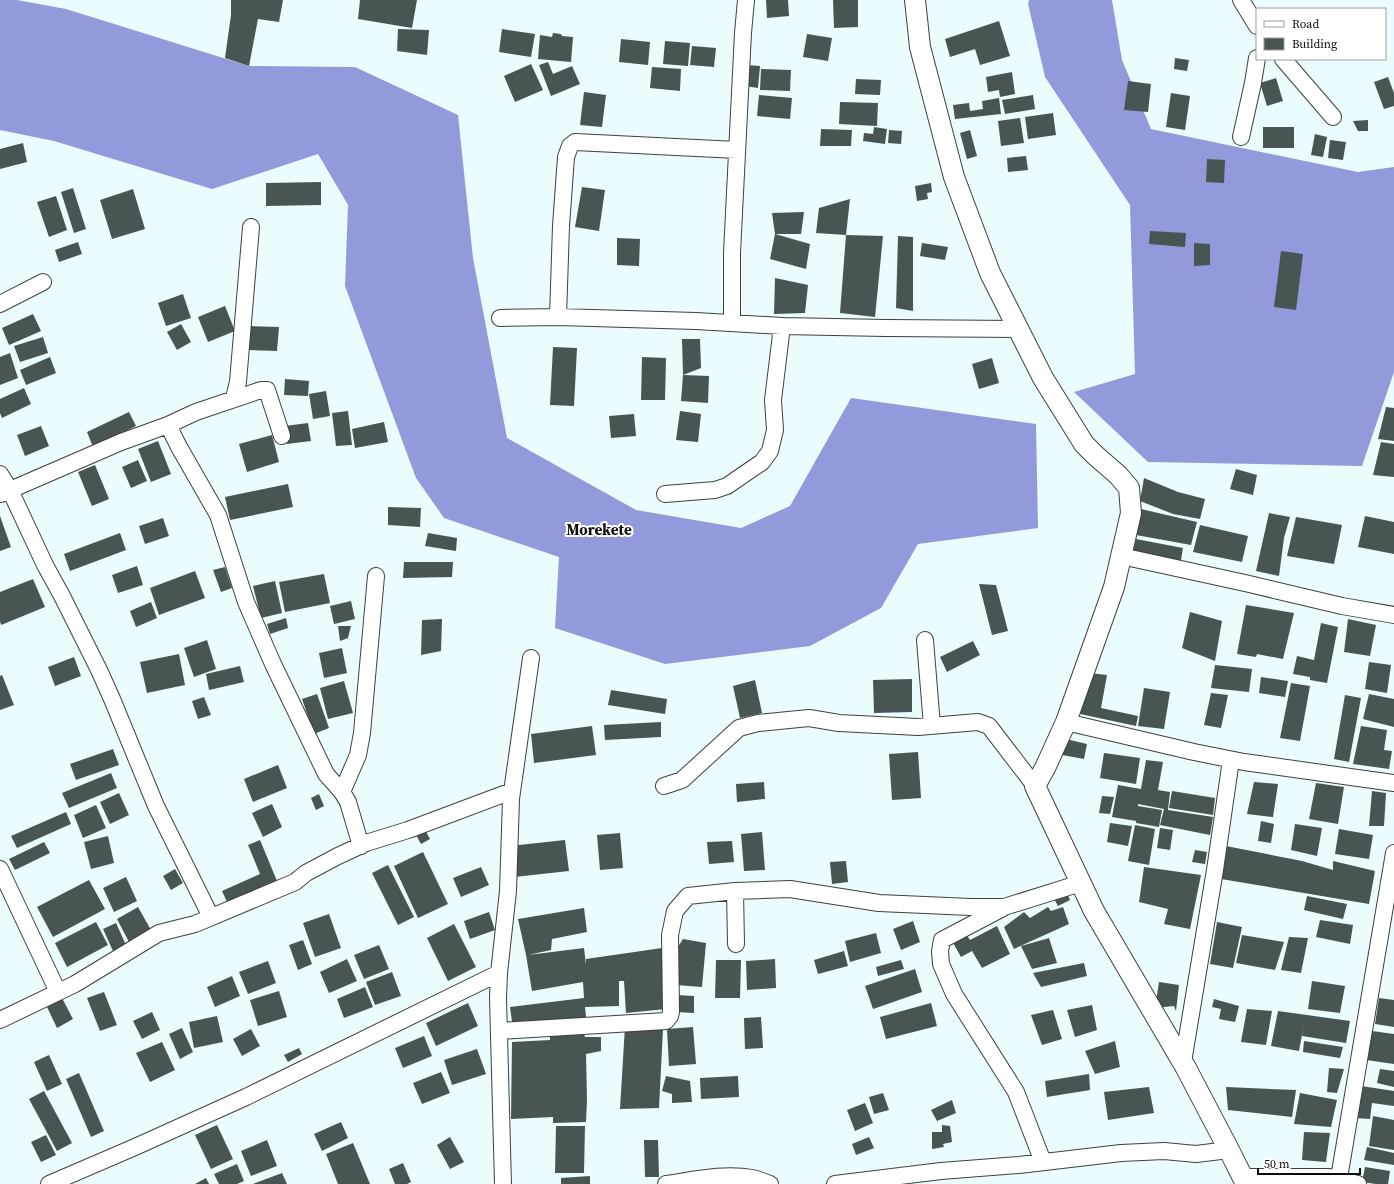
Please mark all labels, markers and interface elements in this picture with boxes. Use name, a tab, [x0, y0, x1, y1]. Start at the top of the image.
legend	[1256, 8, 1386, 60]
text: Road	[1292, 16, 1319, 32]
text: Building	[1292, 36, 1337, 52]
district label: Morekete	[566, 519, 632, 540]
scale bar	[1258, 1150, 1360, 1176]
text: 50 m	[1264, 1156, 1290, 1172]

